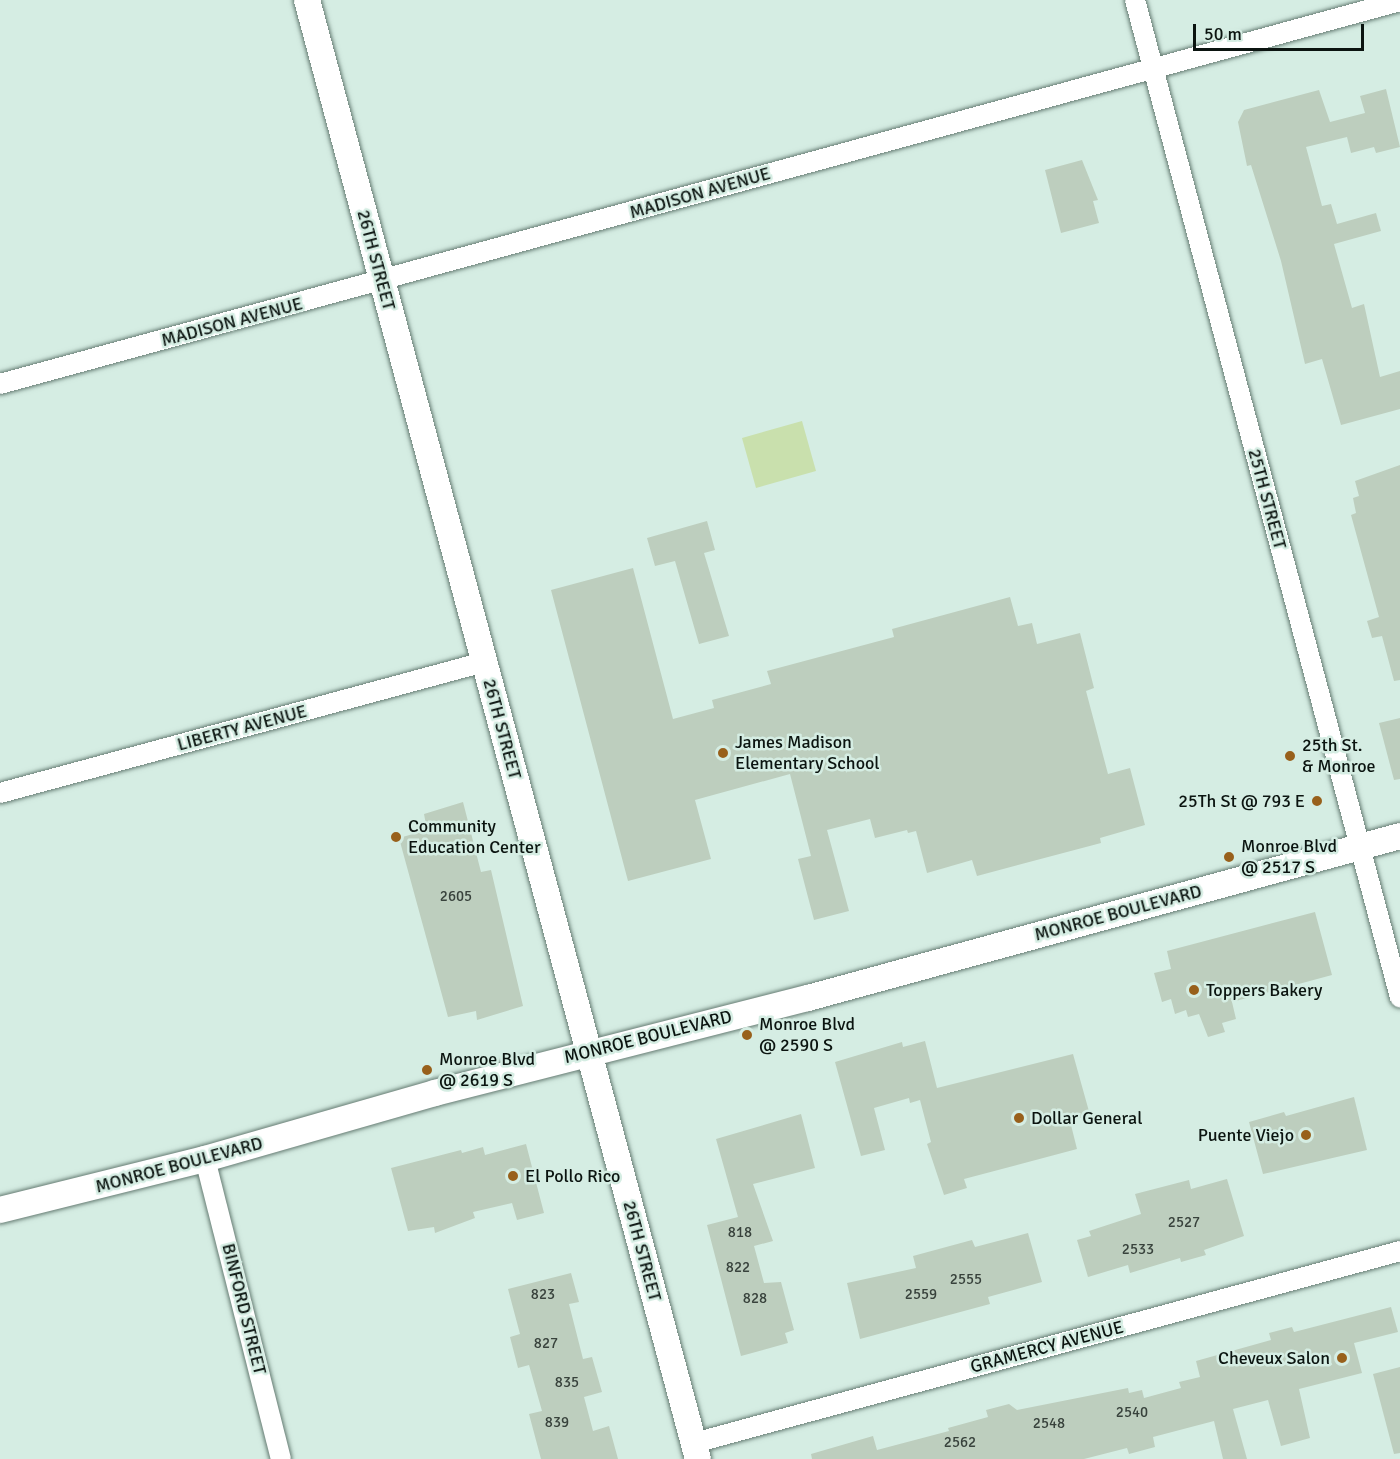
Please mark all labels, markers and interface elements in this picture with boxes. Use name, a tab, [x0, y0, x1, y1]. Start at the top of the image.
scale bar	[1196, 12, 1367, 50]
text: 50 m	[1204, 23, 1242, 45]
street label: MADISON AVENUE	[627, 163, 773, 223]
street label: 26TH STREET	[352, 208, 400, 312]
street label: MADISON AVENUE	[159, 293, 305, 351]
street label: 25TH STREET	[1243, 447, 1291, 551]
street label: 26TH STREET	[478, 677, 526, 781]
street label: LIBERTY AVENUE	[175, 700, 309, 756]
place label: James Madison Elementary School	[735, 732, 880, 774]
place label: 25th St. & Monroe	[1302, 735, 1376, 777]
marker: James Madison Elementary School	[716, 746, 730, 760]
marker: 25th St. & Monroe	[1283, 749, 1297, 763]
place label: 25Th St @ 793 E	[1178, 790, 1305, 812]
marker: 25Th St @ 793 E	[1310, 794, 1324, 808]
place label: Community Education Center	[408, 816, 541, 858]
marker: Community Education Center	[389, 830, 403, 844]
place label: Monroe Blvd @ 2517 S	[1241, 836, 1337, 878]
marker: Monroe Blvd @ 2517 S	[1222, 850, 1236, 864]
street label: MONROE BOULEVARD	[1032, 880, 1204, 946]
house number: 2605	[440, 888, 472, 906]
place label: Toppers Bakery	[1206, 979, 1322, 1001]
marker: Toppers Bakery	[1187, 983, 1201, 997]
street label: MONROE BOULEVARD	[562, 1006, 734, 1068]
place label: Monroe Blvd @ 2590 S	[759, 1014, 855, 1056]
marker: Monroe Blvd @ 2590 S	[740, 1028, 754, 1042]
place label: Monroe Blvd @ 2619 S	[439, 1049, 535, 1092]
marker: Monroe Blvd @ 2619 S	[420, 1063, 434, 1077]
place label: Dollar General	[1031, 1107, 1142, 1129]
marker: Dollar General	[1012, 1111, 1026, 1125]
place label: Puente Viejo	[1198, 1124, 1294, 1146]
marker: Puente Viejo	[1299, 1128, 1313, 1142]
street label: MONROE BOULEVARD	[93, 1132, 265, 1198]
place label: El Pollo Rico	[525, 1165, 620, 1187]
marker: El Pollo Rico	[506, 1169, 520, 1183]
street label: 26TH STREET	[618, 1199, 666, 1303]
house number: 2527	[1168, 1214, 1200, 1232]
house number: 818	[728, 1224, 752, 1242]
street label: BINFORD STREET	[217, 1241, 271, 1377]
house number: 2533	[1122, 1241, 1154, 1259]
house number: 822	[726, 1259, 750, 1277]
house number: 2555	[950, 1271, 982, 1289]
house number: 823	[531, 1286, 555, 1304]
house number: 2559	[905, 1286, 937, 1304]
house number: 828	[743, 1290, 767, 1308]
street label: GRAMERCY AVENUE	[968, 1316, 1126, 1378]
house number: 827	[534, 1335, 558, 1353]
place label: Cheveux Salon	[1218, 1347, 1330, 1369]
marker: Cheveux Salon	[1335, 1351, 1349, 1365]
house number: 835	[555, 1374, 579, 1392]
house number: 2540	[1116, 1404, 1148, 1422]
house number: 839	[545, 1414, 569, 1432]
house number: 2548	[1033, 1415, 1065, 1433]
house number: 2562	[944, 1434, 976, 1452]

